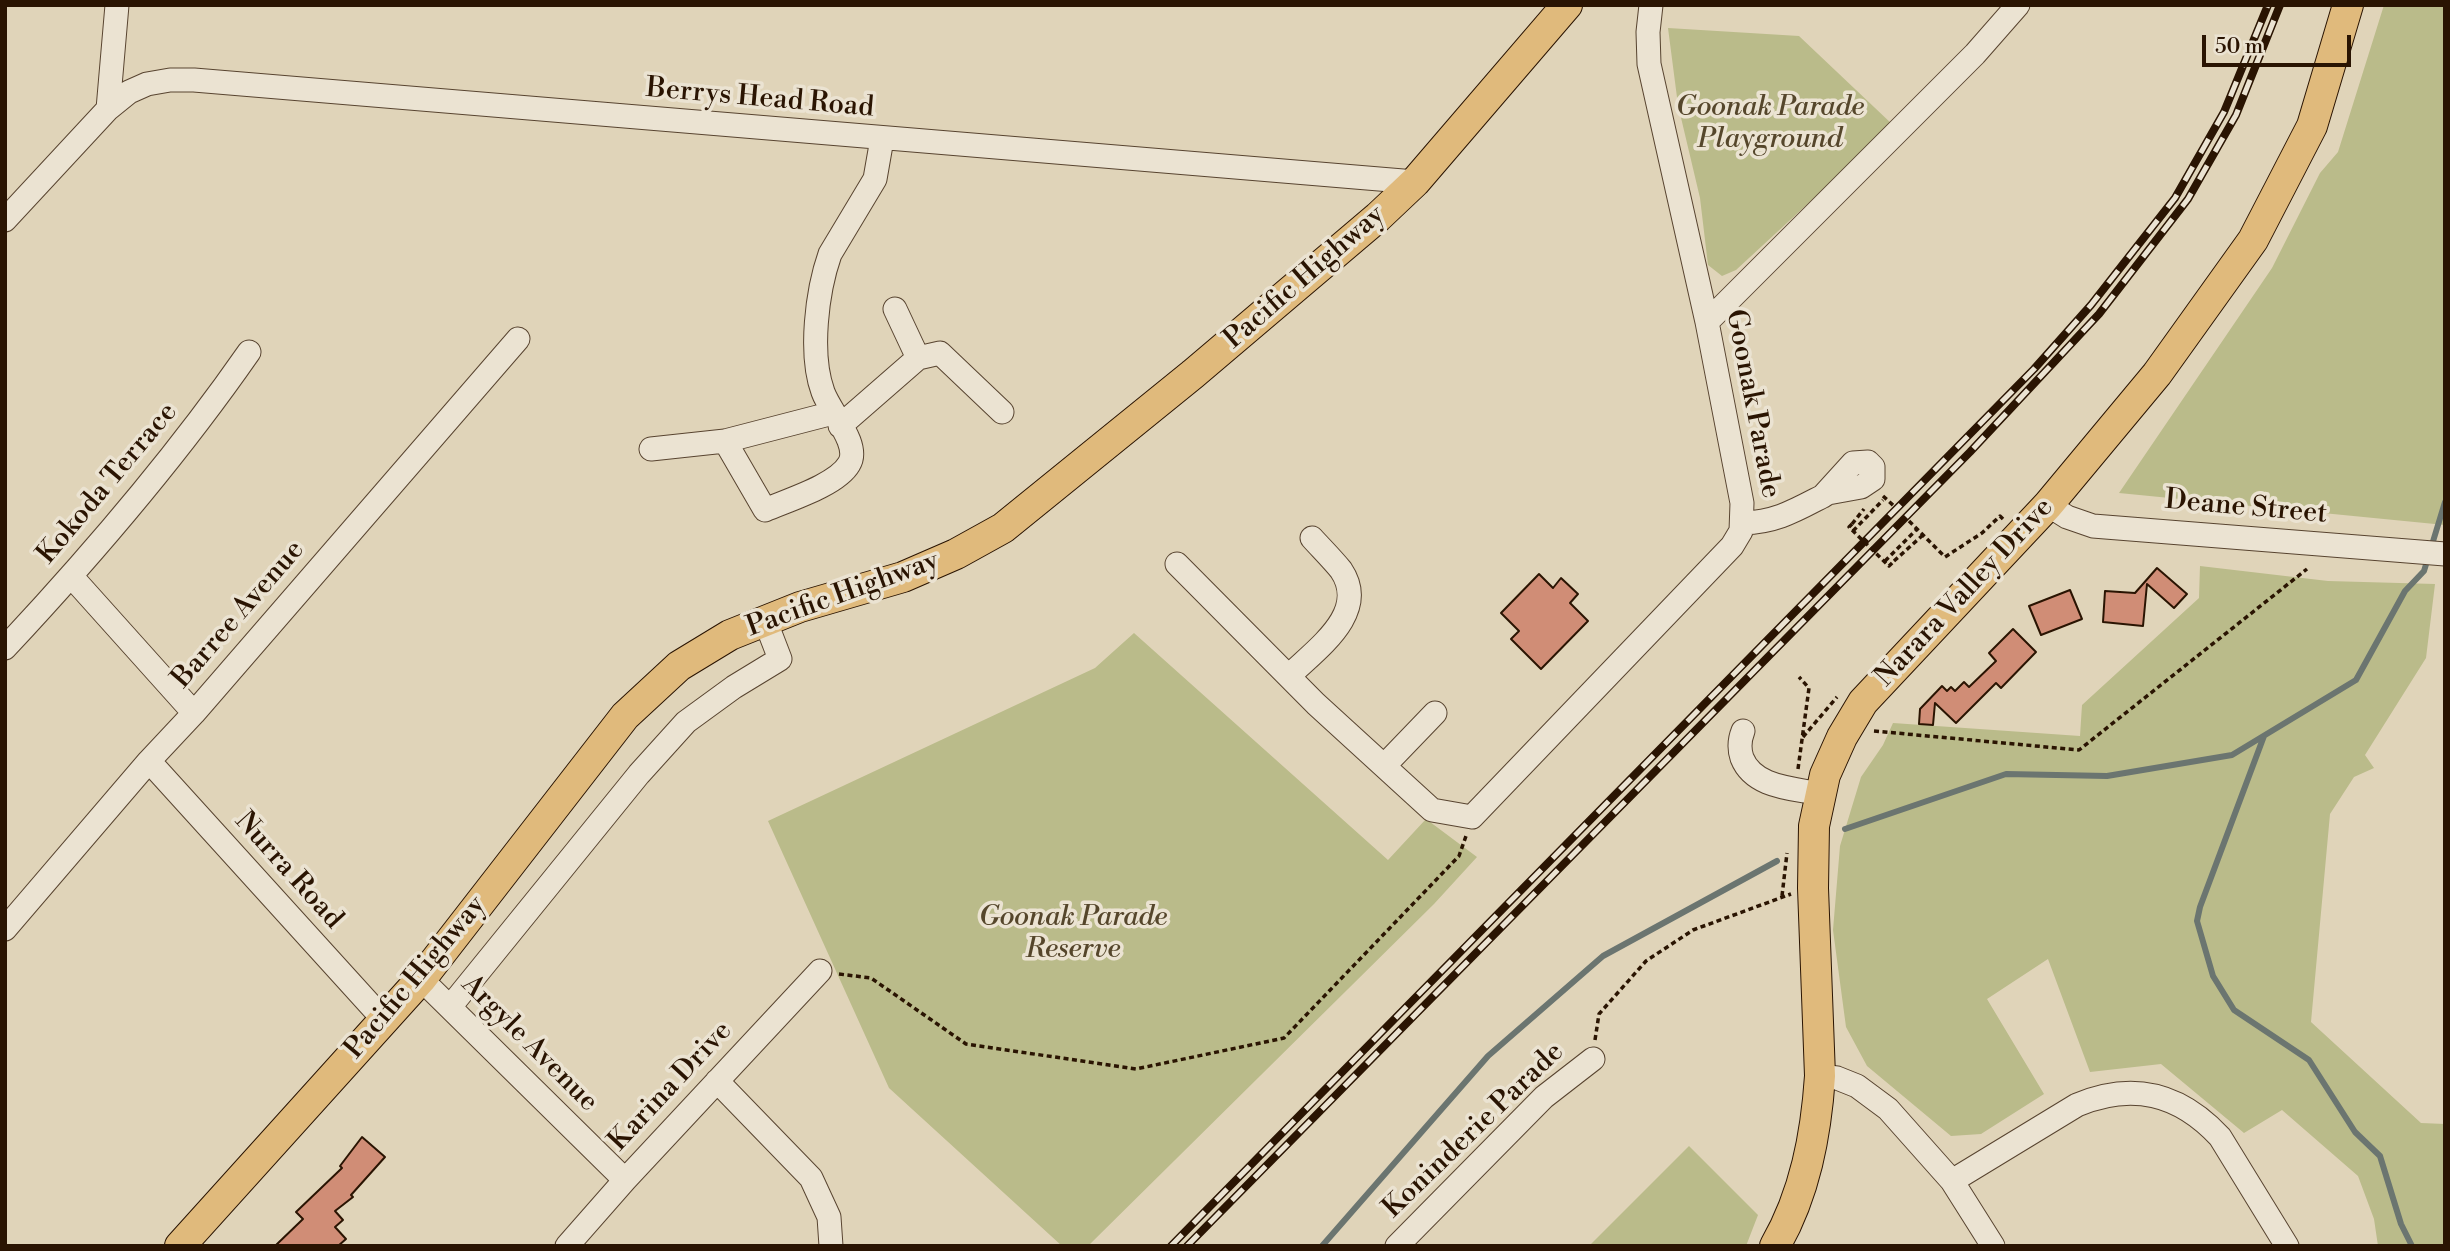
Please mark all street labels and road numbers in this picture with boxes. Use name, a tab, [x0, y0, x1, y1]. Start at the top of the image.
street label: Berrys Head Road	[645, 72, 875, 126]
street label: Pacific Highway	[1218, 199, 1392, 357]
street label: Goonak Parade	[1717, 307, 1787, 501]
street label: Kokoda Terrace	[31, 397, 185, 571]
street label: Deane Street	[2163, 484, 2329, 532]
street label: Narara Valley Drive	[1869, 492, 2061, 694]
street label: Barree Avenue	[166, 534, 312, 696]
street label: Pacific Highway	[742, 545, 944, 645]
street label: Nurra Road	[227, 806, 349, 936]
street label: Pacific Highway	[338, 890, 494, 1066]
street label: Argyle Avenue	[454, 969, 604, 1119]
street label: Karina Drive	[602, 1015, 740, 1159]
street label: Koninderie Parade	[1377, 1036, 1571, 1226]

